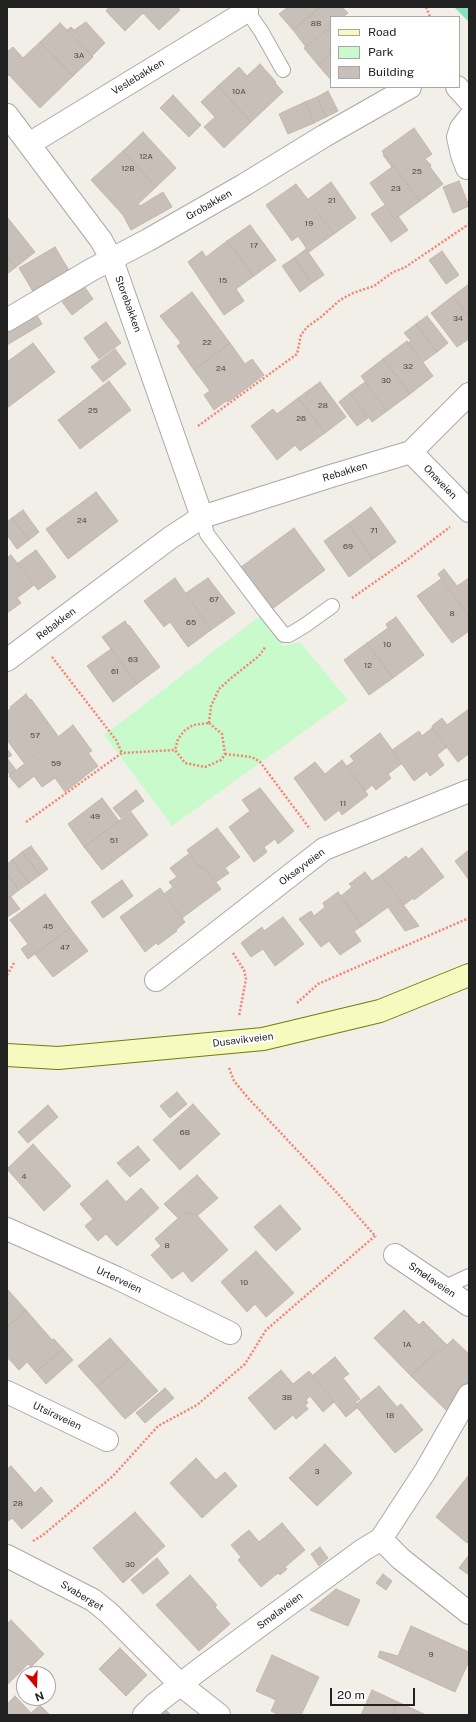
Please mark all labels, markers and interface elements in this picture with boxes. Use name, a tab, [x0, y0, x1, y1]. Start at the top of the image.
legend	[330, 16, 460, 88]
house number: 8B	[311, 19, 321, 29]
text: Road	[368, 25, 396, 39]
text: Park	[368, 45, 394, 59]
house number: 3A	[74, 51, 84, 61]
street label: Veslebakken	[110, 57, 166, 97]
text: Building	[368, 65, 414, 79]
house number: 10A	[232, 87, 246, 97]
house number: 12A	[139, 152, 153, 162]
house number: 12B	[121, 164, 135, 174]
house number: 25	[412, 167, 422, 177]
house number: 23	[391, 184, 401, 194]
street label: Grobakken	[184, 187, 234, 223]
house number: 21	[328, 196, 336, 206]
house number: 19	[305, 219, 313, 229]
house number: 17	[250, 241, 258, 251]
street label: Storebakken	[112, 274, 144, 334]
house number: 15	[219, 276, 227, 286]
house number: 34	[453, 314, 463, 324]
house number: 22	[202, 338, 212, 348]
house number: 32	[403, 362, 413, 372]
house number: 24	[216, 364, 226, 374]
house number: 30	[381, 376, 391, 386]
house number: 28	[318, 401, 328, 411]
house number: 25	[88, 406, 98, 416]
house number: 26	[296, 414, 306, 424]
street label: Rebakken	[321, 460, 369, 484]
street label: Onaveien	[421, 462, 459, 502]
house number: 24	[77, 516, 87, 526]
house number: 71	[370, 526, 378, 536]
house number: 69	[343, 542, 353, 552]
house number: 67	[209, 595, 219, 605]
street label: Rebakken	[34, 605, 78, 643]
house number: 8	[449, 609, 455, 619]
house number: 65	[186, 618, 196, 628]
house number: 10	[383, 640, 391, 650]
house number: 63	[128, 655, 138, 665]
house number: 12	[364, 661, 372, 671]
house number: 61	[111, 667, 119, 677]
house number: 57	[30, 731, 40, 741]
house number: 59	[51, 759, 61, 769]
house number: 11	[340, 799, 346, 809]
house number: 49	[90, 812, 100, 822]
house number: 51	[110, 836, 118, 846]
street label: Oksøyveien	[277, 846, 327, 888]
house number: 45	[43, 922, 53, 932]
house number: 47	[60, 943, 70, 953]
street label: Dusavikveien	[212, 1030, 274, 1050]
house number: 6B	[180, 1128, 190, 1138]
house number: 4	[21, 1172, 27, 1182]
house number: 8	[164, 1241, 170, 1251]
street label: Smølaveien	[406, 1260, 458, 1300]
street label: Urterveien	[94, 1264, 144, 1296]
house number: 10	[240, 1278, 248, 1288]
house number: 1A	[403, 1340, 411, 1350]
house number: 3B	[282, 1393, 292, 1403]
street label: Utsiraveien	[31, 1400, 83, 1432]
house number: 1B	[386, 1411, 394, 1421]
house number: 3	[314, 1467, 320, 1477]
house number: 28	[13, 1499, 23, 1509]
house number: 30	[125, 1560, 135, 1570]
street label: Svaberget	[58, 1579, 106, 1613]
street label: Smølaveien	[255, 1590, 305, 1632]
house number: 9	[429, 1650, 433, 1660]
north arrow	[16, 1666, 56, 1706]
scale bar	[332, 1680, 417, 1706]
text: 20 m	[337, 1688, 365, 1702]
text: N	[34, 1689, 46, 1703]

